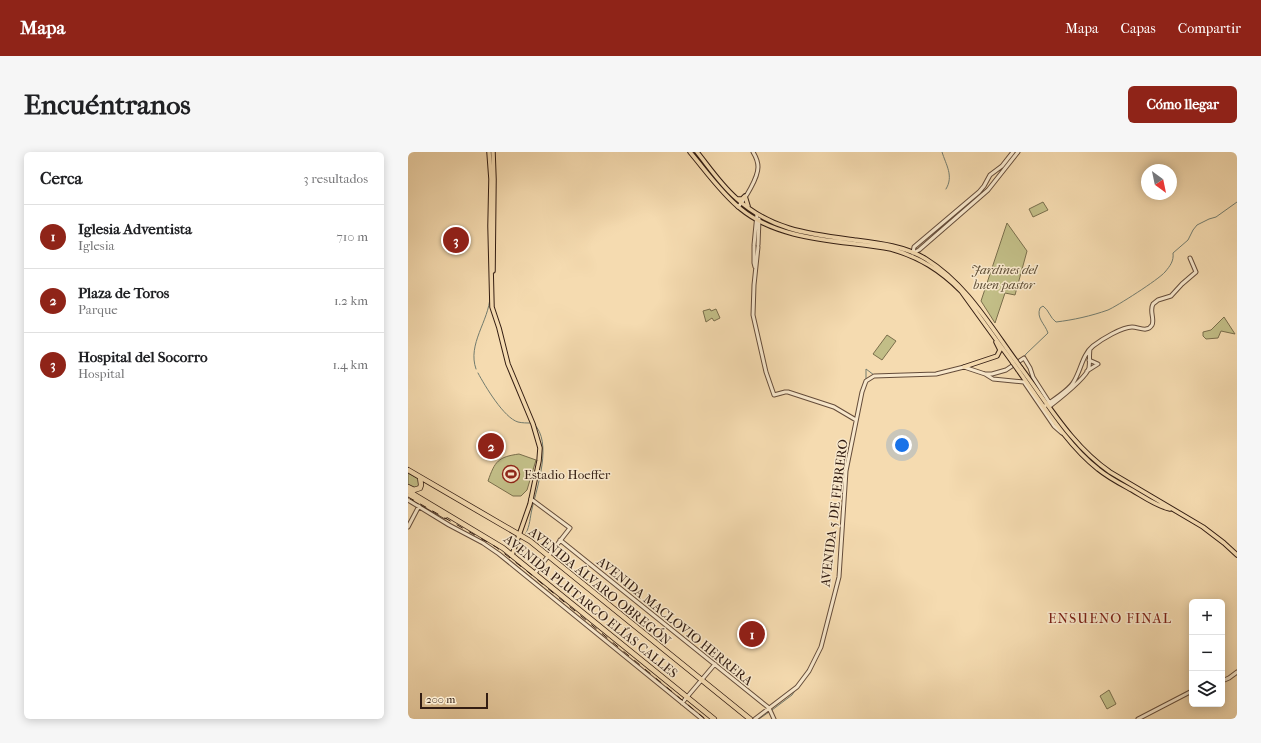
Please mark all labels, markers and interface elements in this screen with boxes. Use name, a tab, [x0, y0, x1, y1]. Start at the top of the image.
text: Mapa	[20, 17, 65, 39]
text: Mapa	[1065, 20, 1099, 37]
text: Capas	[1121, 20, 1156, 37]
text: Compartir	[1178, 20, 1241, 37]
button: Cómo llegar	[1128, 86, 1237, 123]
text: Encuéntranos	[24, 88, 191, 121]
north arrow	[1141, 164, 1177, 200]
text: Cerca	[40, 168, 82, 188]
text: 3 resultados	[303, 171, 368, 186]
text: Iglesia Adventista	[78, 220, 192, 238]
pin: 3	[443, 225, 469, 255]
text: 1	[51, 229, 55, 244]
text: 710 m	[336, 229, 368, 244]
text: Iglesia	[78, 238, 115, 253]
park label: Jardines del buen pastor	[971, 262, 1039, 292]
text: Plaza de Toros	[78, 284, 169, 302]
text: 2	[50, 293, 56, 308]
text: 1.2 km	[334, 293, 368, 308]
text: Parque	[78, 302, 118, 317]
text: Hospital del Socorro	[78, 348, 208, 366]
text: 3	[50, 357, 56, 372]
text: 1.4 km	[333, 357, 368, 372]
text: Hospital	[78, 366, 125, 381]
pin: 2	[478, 431, 504, 461]
your location	[892, 435, 912, 455]
street label: AVENIDA 5 DE FEBRERO	[817, 438, 851, 589]
sports icon: Estadio Hoeffer	[501, 464, 521, 484]
place label: Estadio Hoeffer	[524, 467, 611, 482]
street label: AVENIDA ÁLVARO OBREGÓN	[525, 523, 674, 648]
street label: AVENIDA PLUTARCO ELÍAS CALLES	[500, 531, 681, 681]
street label: AVENIDA MACLOVIO HERRERA	[593, 553, 756, 689]
map controls	[1189, 599, 1225, 707]
button: +	[1189, 599, 1225, 635]
district label: ENSUENO FINAL	[1048, 610, 1172, 627]
pin: 1	[739, 619, 765, 649]
button: −	[1189, 635, 1225, 671]
button: layers	[1189, 671, 1225, 707]
scale bar	[420, 691, 488, 710]
text: 200 m	[426, 693, 455, 706]

